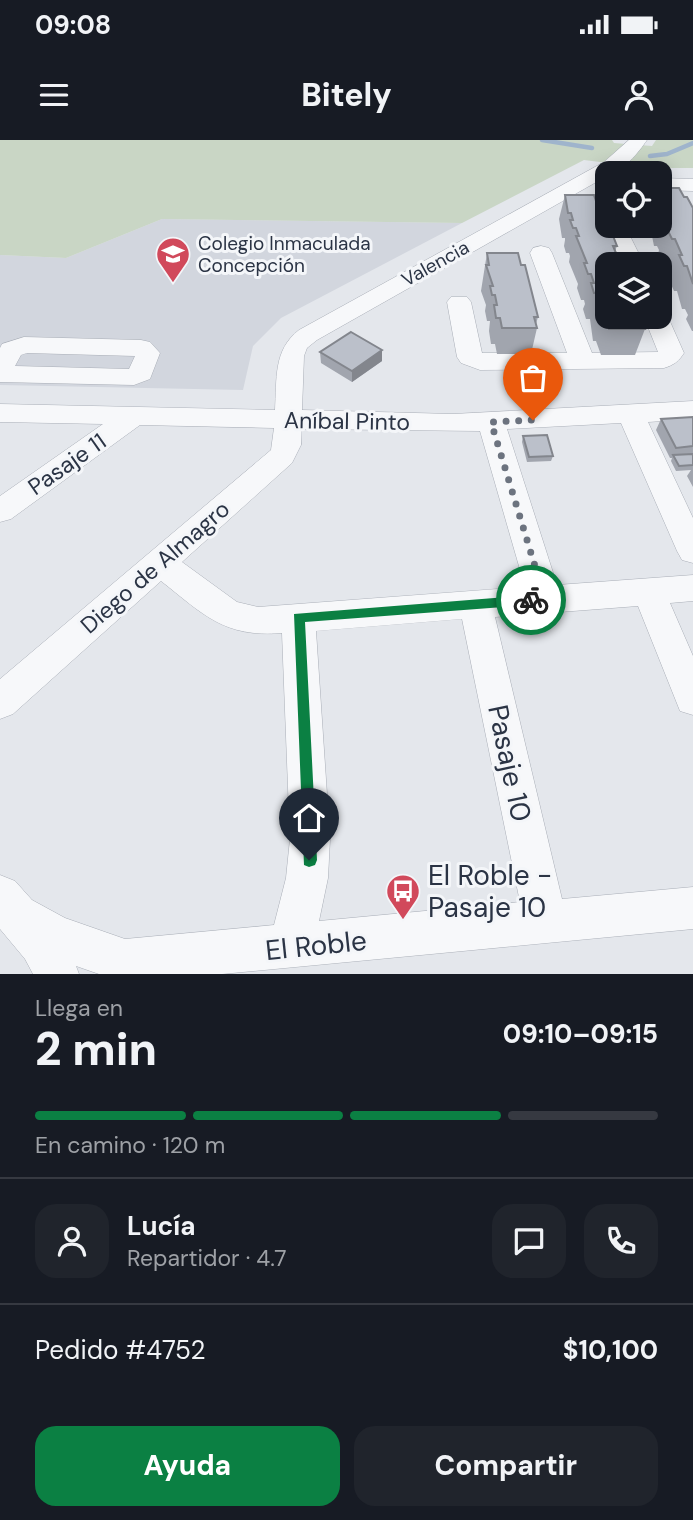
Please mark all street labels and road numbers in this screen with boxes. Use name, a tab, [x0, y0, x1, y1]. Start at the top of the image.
street label: Valencia	[397, 235, 474, 292]
street label: Aníbal Pinto	[284, 405, 410, 437]
street label: Pasaje 11	[22, 426, 112, 502]
street label: Diego de Almagro	[74, 494, 236, 640]
street label: Pasaje 10	[479, 701, 540, 825]
street label: El Roble	[264, 922, 369, 969]

